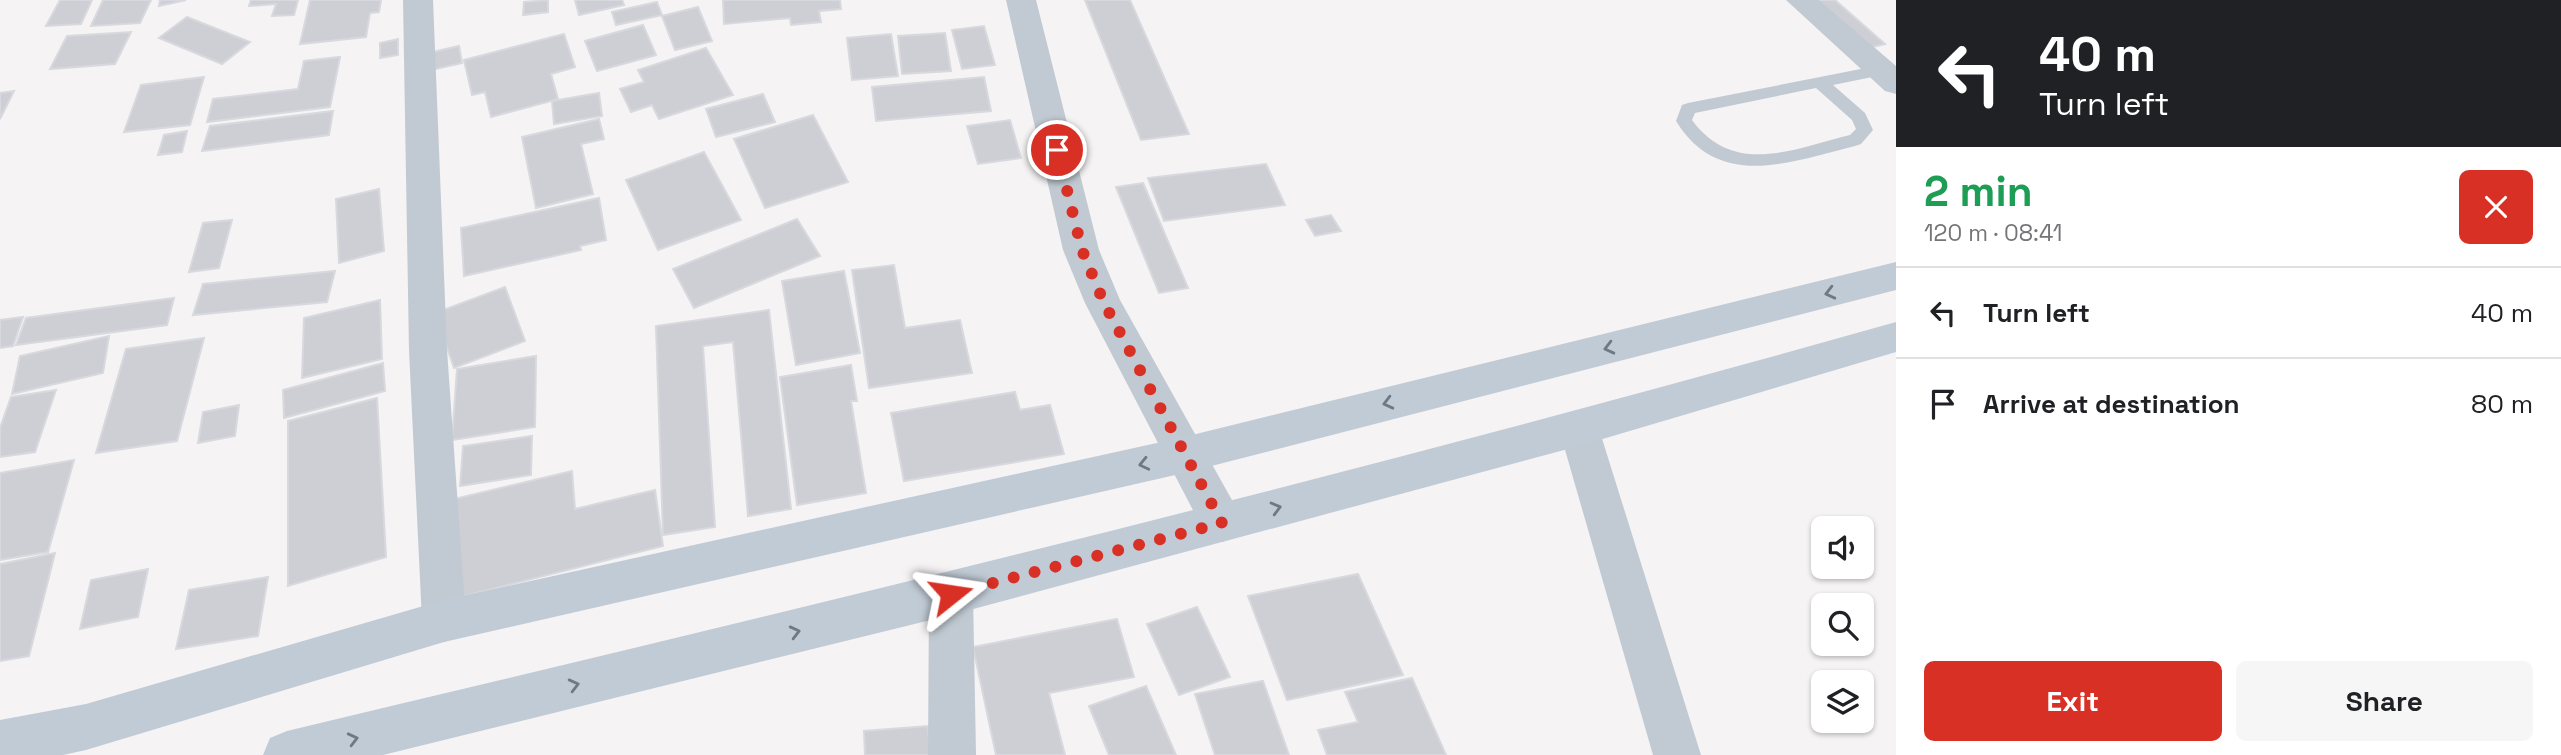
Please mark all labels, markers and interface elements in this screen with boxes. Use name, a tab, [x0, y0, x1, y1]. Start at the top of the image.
text: 40 m	[2039, 23, 2156, 85]
icon: left	[1924, 28, 2015, 119]
text: Turn left	[2039, 84, 2169, 124]
pin	[1027, 120, 1087, 180]
icon: arrive	[1038, 131, 1076, 169]
text: 2 min	[1924, 165, 2033, 218]
button: close	[2459, 170, 2533, 244]
text: 120 m · 08:41	[1924, 218, 2062, 248]
one-way arrow	[1824, 285, 1836, 299]
icon: left	[1924, 294, 1962, 332]
text: Turn left	[1983, 296, 2090, 330]
text: 40 m	[2471, 296, 2533, 330]
one-way arrow	[1603, 340, 1615, 354]
icon: arrive	[1924, 385, 1962, 423]
text: Arrive at destination	[1983, 387, 2240, 421]
text: 80 m	[2471, 387, 2533, 421]
one-way arrow	[1383, 395, 1395, 409]
one-way arrow	[1138, 455, 1150, 470]
one-way arrow	[1270, 502, 1282, 516]
map controls	[1811, 516, 1874, 733]
button: sound	[1811, 516, 1874, 579]
position arrow	[914, 557, 988, 631]
button: search	[1811, 593, 1874, 656]
one-way arrow	[789, 626, 801, 640]
button: Exit	[1924, 661, 2222, 741]
button: Share	[2236, 661, 2533, 741]
button: layers	[1811, 670, 1874, 733]
one-way arrow	[568, 679, 580, 693]
one-way arrow	[347, 733, 359, 747]

